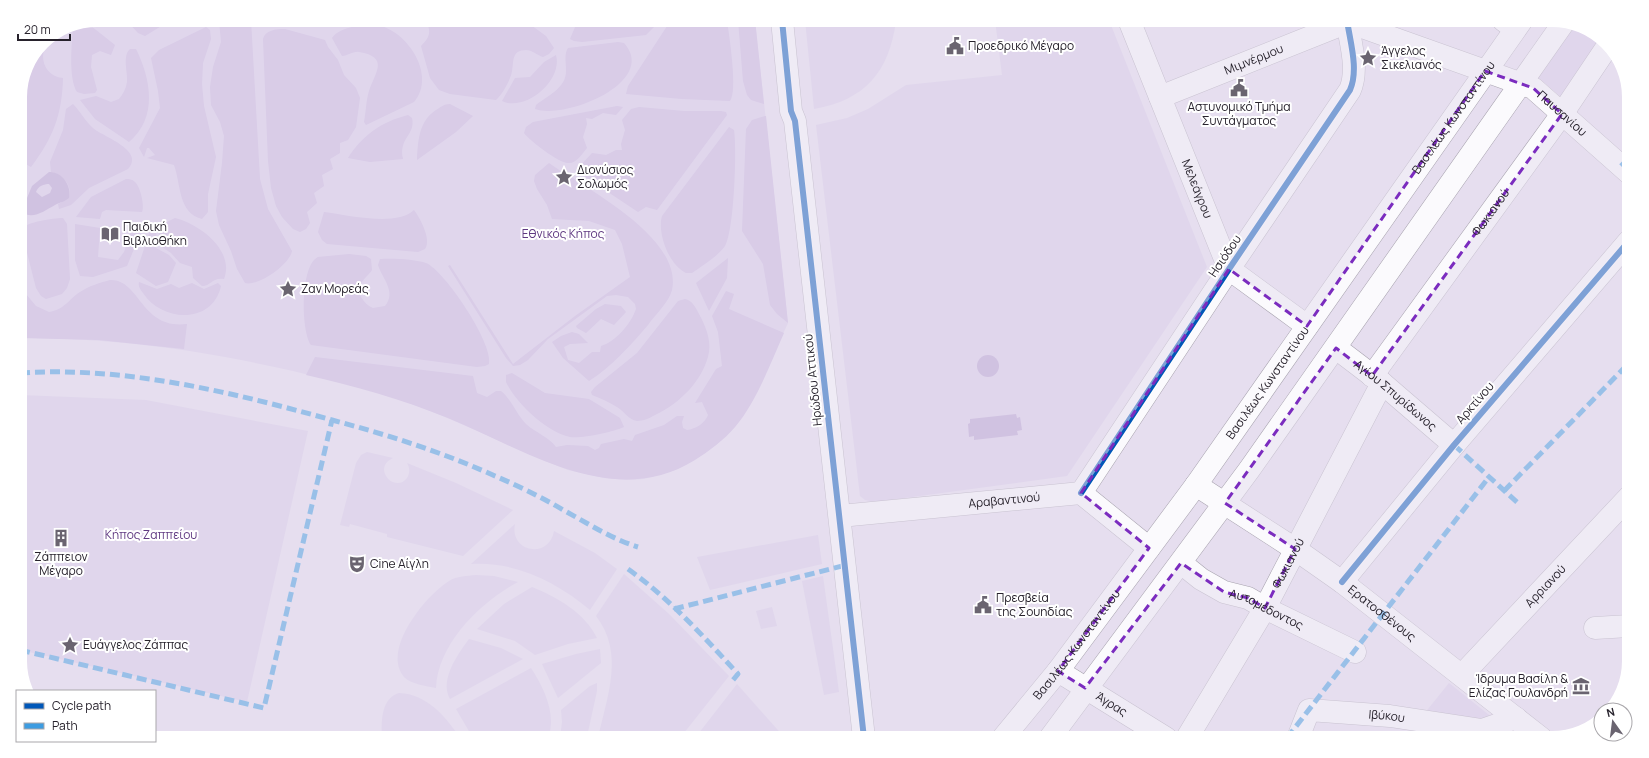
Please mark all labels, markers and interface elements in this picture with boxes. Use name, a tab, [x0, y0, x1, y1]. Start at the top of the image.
scale bar	[18, 16, 70, 42]
text: 20 m	[24, 21, 51, 38]
public building icon: Προεδρικό Μέγαρο	[945, 36, 965, 56]
place label: Προεδρικό Μέγαρο	[968, 37, 1074, 54]
street label: Μιμνέρμου	[1222, 40, 1286, 79]
place label: Άγγελος Σικελιανός	[1381, 42, 1442, 73]
place icon: Άγγελος Σικελιανός	[1358, 48, 1378, 68]
street label: Βασιλέως Κωνσταντίνου	[1408, 57, 1499, 177]
public building icon: Αστυνομικό Τμήμα Συντάγματος	[1229, 78, 1249, 98]
street label: Παυσανίου	[1534, 87, 1591, 140]
place label: Αστυνομικό Τμήμα Συντάγματος	[1187, 98, 1291, 129]
street label: Μελεάγρου	[1178, 157, 1217, 221]
place label: Διονύσιος Σολωμός	[577, 161, 634, 192]
place icon: Διονύσιος Σολωμός	[554, 167, 574, 187]
street label: Φωκιανού	[1467, 185, 1513, 239]
place label: Παιδική Βιβλιοθήκη	[123, 218, 187, 249]
library icon: Παιδική Βιβλιοθήκη	[100, 224, 120, 244]
park label: Εθνικός Κήπος	[522, 225, 605, 242]
street label: Ησιόδου	[1204, 231, 1245, 280]
place icon: Ζαν Μορεάς	[278, 279, 298, 299]
place label: Ζαν Μορεάς	[301, 280, 369, 297]
street label: Βασιλέως Κωνσταντίνου	[1222, 323, 1313, 443]
street label: Ηρώδου Αττικού	[799, 333, 826, 427]
street label: Αγίου Σπυρίδωνος	[1351, 356, 1441, 435]
street label: Αρκτίνου	[1452, 378, 1498, 427]
street label: Αραβαντινού	[967, 488, 1041, 512]
park label: Κήπος Ζαππείου	[105, 526, 197, 543]
building icon: Ζάππειον Μέγαρο	[51, 528, 71, 548]
street label: Φωκιανού	[1268, 535, 1308, 591]
place label: Ζάππειον Μέγαρο	[34, 548, 88, 579]
theatre icon: Cine Αίγλη	[347, 554, 367, 574]
place label: Cine Αίγλη	[370, 555, 429, 572]
street label: Αρριανού	[1521, 560, 1569, 611]
street label: Ερατοσθένους	[1345, 581, 1420, 645]
street label: Αυτομέδοντος	[1228, 585, 1307, 634]
street label: Βασιλέως Κωνσταντίνου	[1029, 586, 1124, 703]
place label: Πρεσβεία της Σουηδίας	[996, 589, 1073, 620]
public building icon: Πρεσβεία της Σουηδίας	[973, 595, 993, 615]
place icon: Ευάγγελος Ζάππας	[60, 635, 80, 655]
place label: Ευάγγελος Ζάππας	[83, 636, 188, 653]
place label: Ίδρυμα Βασίλη & Ελίζας Γουλανδρή	[1469, 670, 1568, 701]
museum icon: Ίδρυμα Βασίλη & Ελίζας Γουλανδρή	[1571, 676, 1591, 696]
street label: Άγρας	[1093, 688, 1131, 720]
legend	[16, 690, 156, 742]
text: Cycle path	[52, 697, 111, 714]
north arrow	[1593, 702, 1633, 742]
text: N	[1605, 704, 1616, 720]
street label: Ιβύκου	[1368, 705, 1406, 726]
text: Path	[52, 717, 78, 734]

